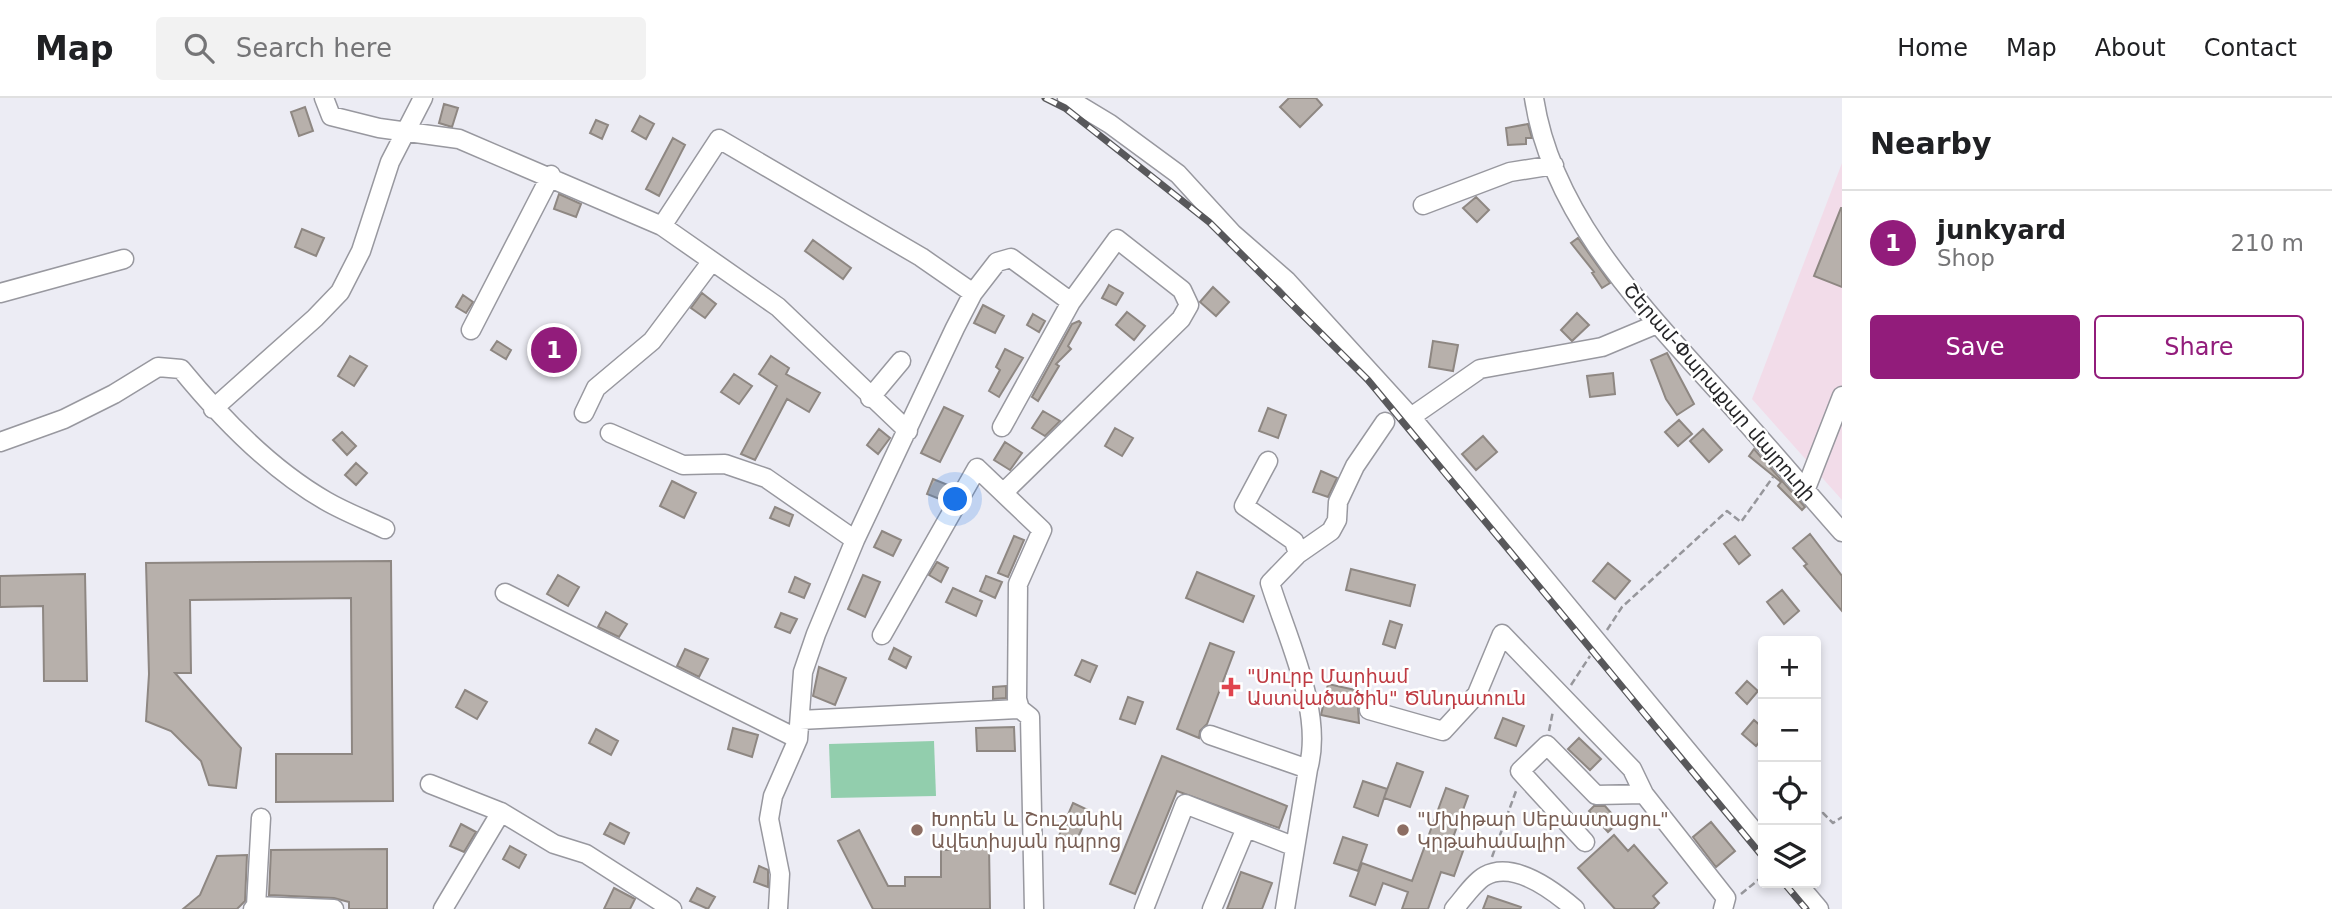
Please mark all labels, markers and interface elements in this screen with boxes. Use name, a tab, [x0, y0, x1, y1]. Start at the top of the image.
search box	[156, 17, 646, 80]
text: Map	[35, 29, 114, 68]
icon: search	[180, 29, 218, 67]
text: Search here	[236, 33, 392, 63]
text: Home	[1897, 34, 1968, 62]
text: Map	[2006, 34, 2057, 62]
text: About	[2095, 34, 2166, 62]
text: Contact	[2204, 34, 2297, 62]
text: Nearby	[1870, 126, 1992, 161]
text: junkyard	[1937, 215, 2066, 245]
text: 1	[1885, 230, 1901, 256]
text: 210 m	[2230, 230, 2304, 256]
text: Shop	[1937, 245, 1995, 271]
street label: Շերամ-Փարաքար մայրուղի	[1619, 279, 1821, 505]
button: Save	[1870, 315, 2080, 379]
button: Share	[2094, 315, 2304, 379]
pin: 1	[531, 324, 577, 376]
your location	[938, 482, 972, 516]
map controls	[1758, 636, 1821, 888]
button: +	[1758, 636, 1821, 699]
place label: "Սուրբ Մարիամ Աստվածածին" Ծննդատուն	[1247, 665, 1526, 709]
marker: "Սուրբ Մարիամ Աստվածածին" Ծննդատուն	[1221, 677, 1241, 697]
button: −	[1758, 699, 1821, 762]
button: locate	[1758, 762, 1821, 825]
place label: Խորեն և Շուշանիկ Ավետիսյան դպրոց	[931, 808, 1123, 852]
place label: "Մխիթար Սեբաստացու" Կրթահամալիր	[1417, 808, 1669, 852]
marker: Խորեն և Շուշանիկ Ավետիսյան դպրոց	[909, 822, 925, 838]
marker: "Մխիթար Սեբաստացու" Կրթահամալիր	[1395, 822, 1411, 838]
button: layers	[1758, 825, 1821, 888]

